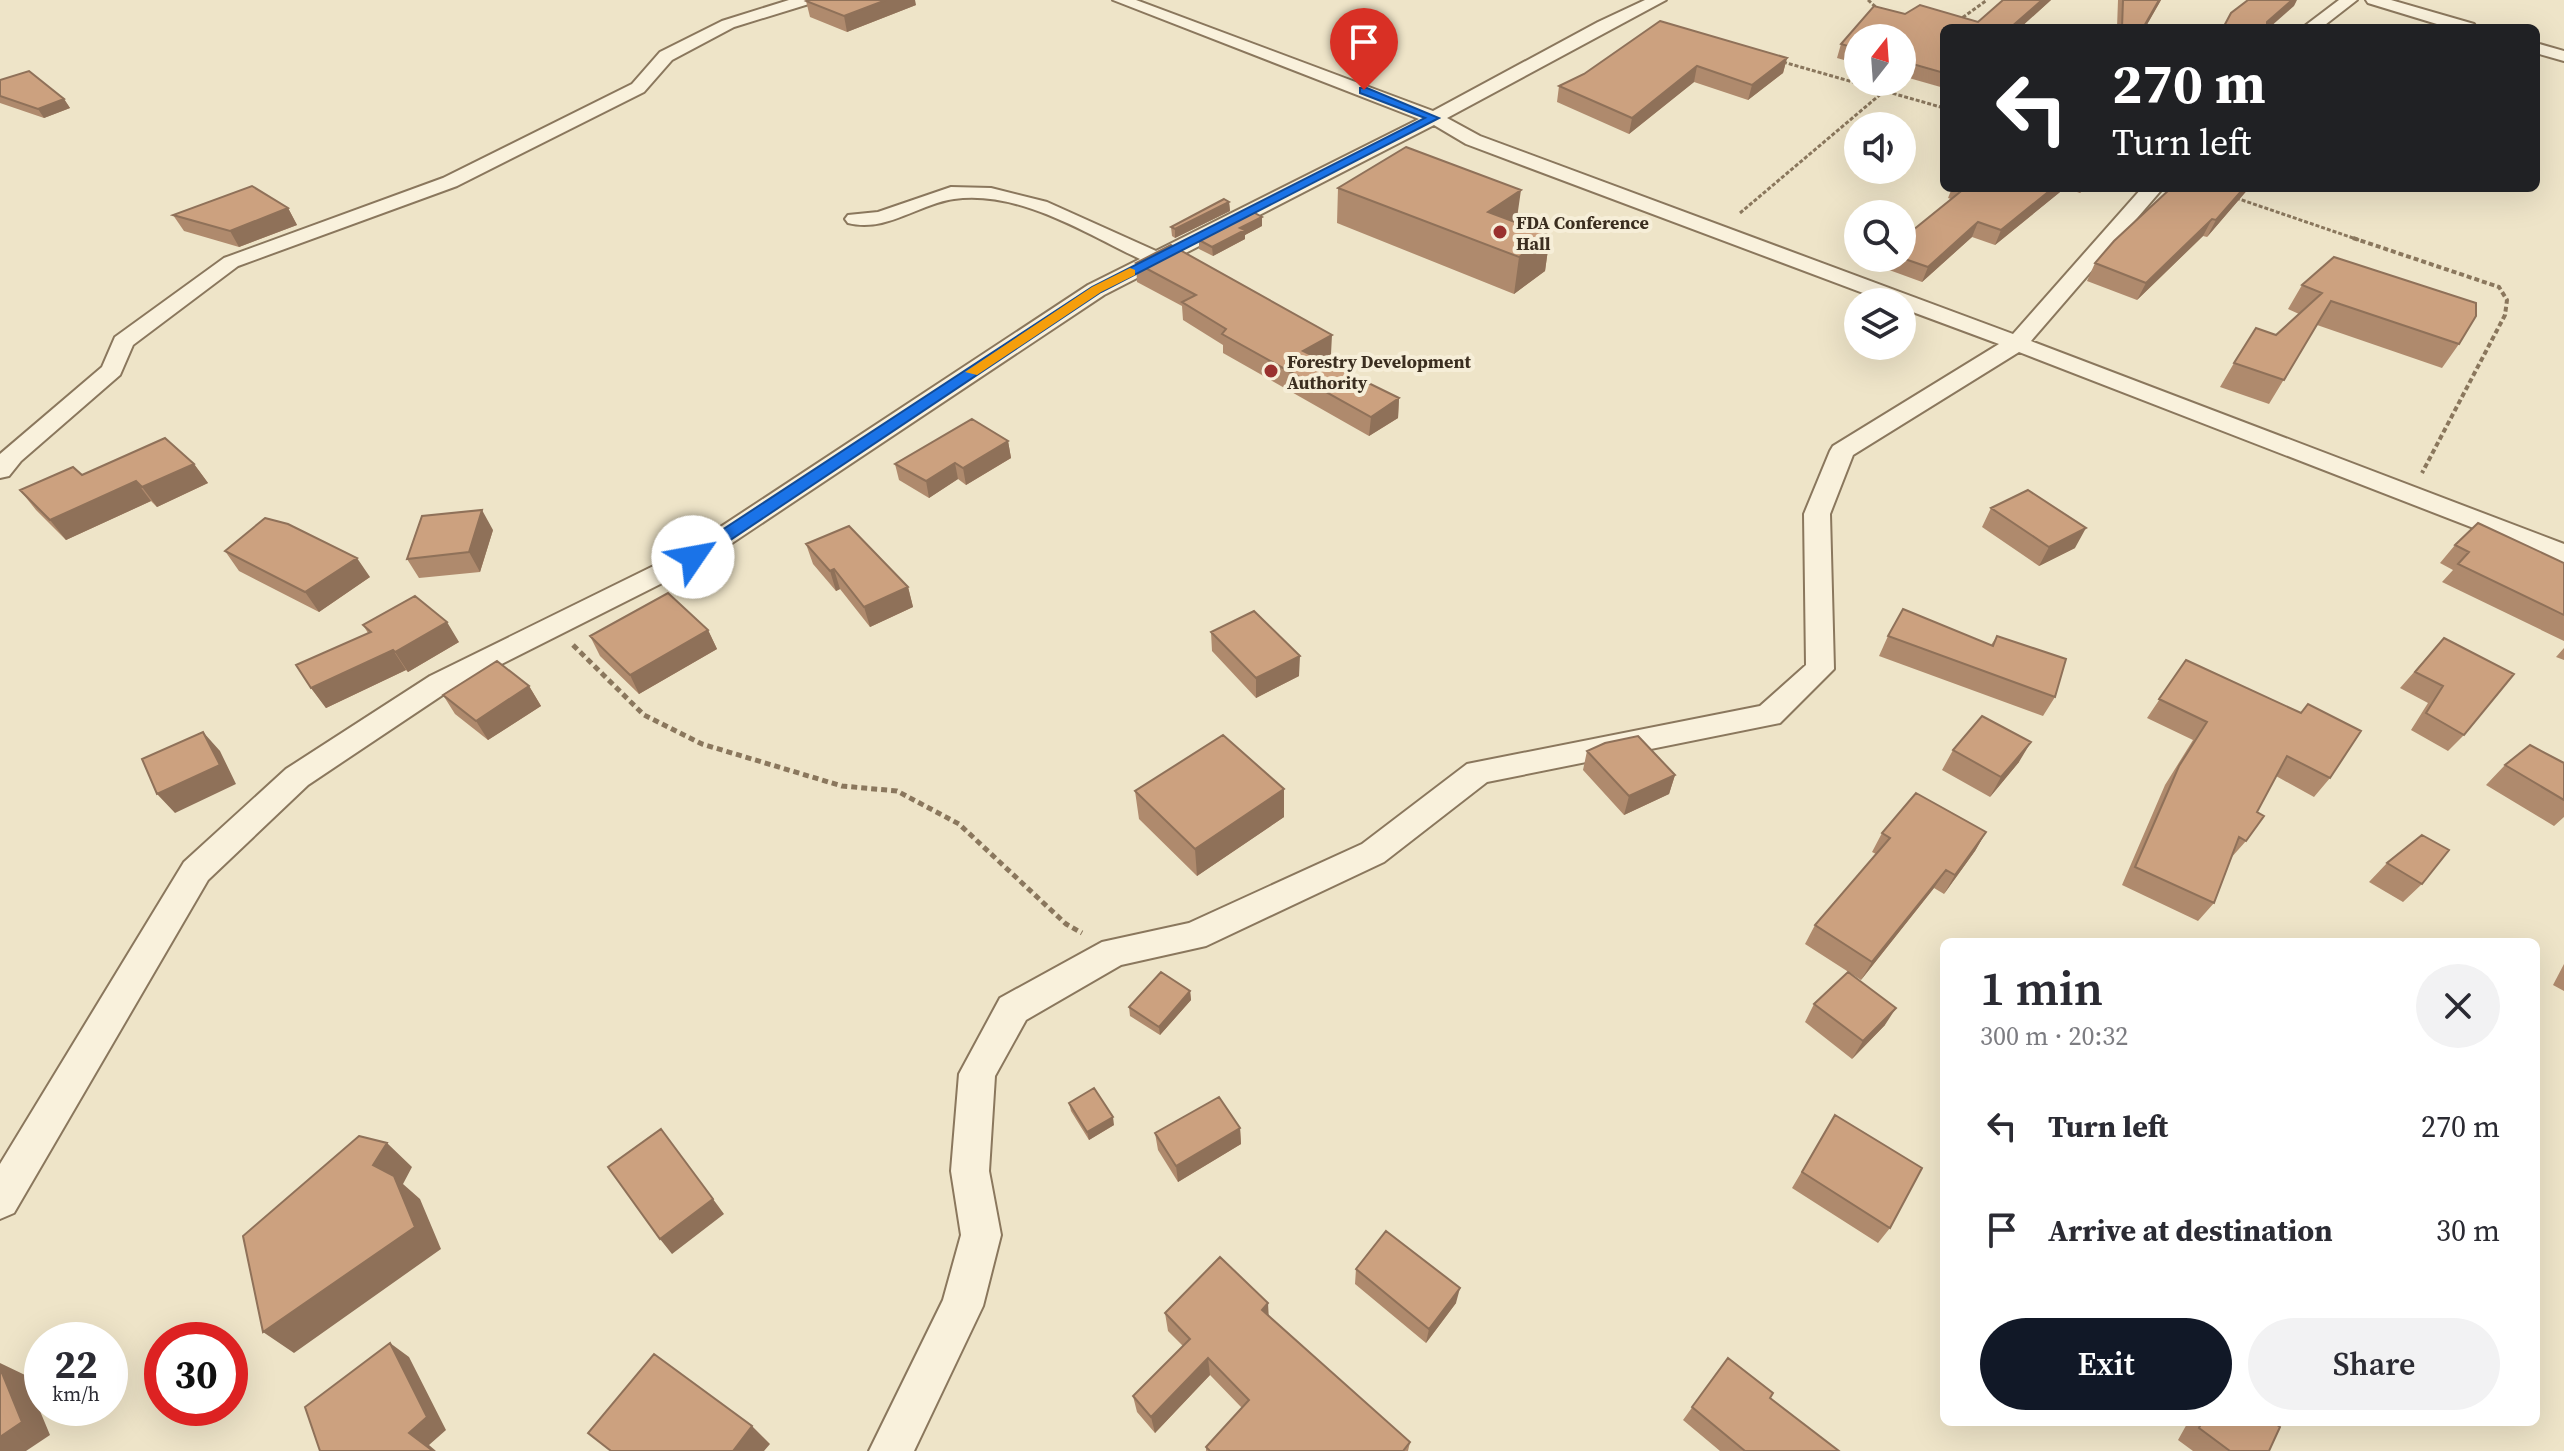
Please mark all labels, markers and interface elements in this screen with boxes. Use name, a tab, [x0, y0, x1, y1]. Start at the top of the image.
pin	[1330, 8, 1398, 90]
icon: arrive	[1342, 20, 1386, 64]
north arrow	[1844, 24, 1916, 96]
map controls	[1844, 24, 1916, 360]
text: 270 m	[2112, 45, 2266, 122]
icon: left	[1980, 56, 2084, 160]
button: sound	[1844, 112, 1916, 184]
text: Turn left	[2112, 118, 2251, 167]
button: search	[1844, 200, 1916, 272]
place label: FDA Conference Hall	[1516, 210, 1649, 256]
marker: FDA Conference Hall	[1491, 223, 1509, 241]
button: layers	[1844, 288, 1916, 360]
place label: Forestry Development Authority	[1287, 349, 1471, 395]
marker: Forestry Development Authority	[1262, 362, 1280, 380]
position arrow	[651, 515, 735, 599]
text: 1 min	[1980, 955, 2103, 1021]
button: close	[2416, 964, 2500, 1048]
text: 300 m · 20:32	[1980, 1018, 2128, 1054]
icon: left	[1980, 1104, 2024, 1148]
text: Turn left	[2048, 1106, 2168, 1147]
text: 270 m	[2421, 1106, 2500, 1147]
icon: arrive	[1980, 1208, 2024, 1252]
text: Arrive at destination	[2048, 1210, 2333, 1251]
text: 30 m	[2436, 1210, 2500, 1251]
button: Exit	[1980, 1318, 2232, 1410]
button: Share	[2248, 1318, 2500, 1410]
speed limit sign: 30	[144, 1322, 248, 1426]
text: 22	[54, 1337, 98, 1391]
text: km/h	[52, 1380, 100, 1408]

